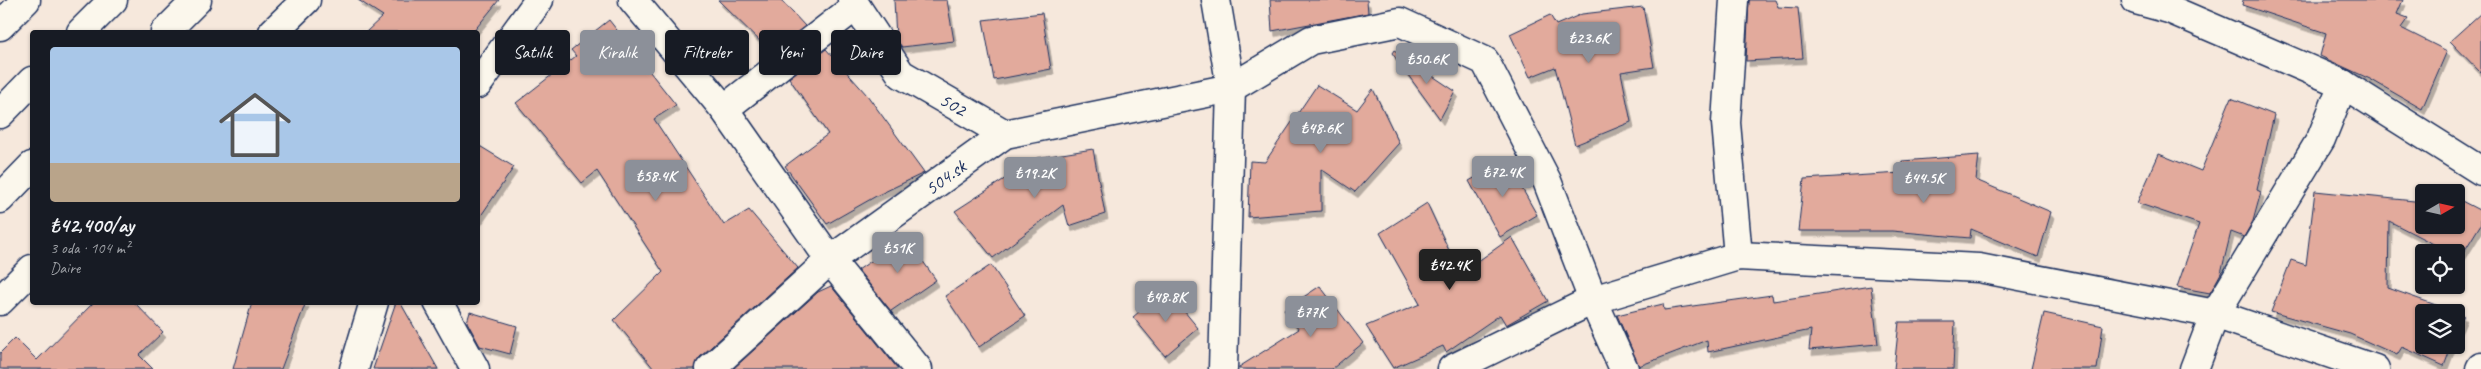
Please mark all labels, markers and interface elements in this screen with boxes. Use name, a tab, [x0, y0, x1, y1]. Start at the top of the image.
pin: ₺23.6K	[1548, 22, 1630, 64]
text: ₺23.6K	[1569, 28, 1609, 48]
chip: Satılık	[495, 30, 570, 75]
chip: Kiralık	[580, 30, 655, 75]
chip: Filtreler	[665, 30, 749, 75]
chip: Yeni	[759, 30, 821, 75]
chip: Daire	[831, 30, 901, 75]
pin: ₺50.6K	[1386, 42, 1468, 85]
text: ₺50.6K	[1407, 49, 1447, 69]
icon: home	[210, 80, 300, 170]
street label: 502	[935, 87, 973, 123]
pin: ₺48.6K	[1280, 112, 1362, 154]
text: ₺48.6K	[1301, 118, 1341, 138]
street label: 504.sk	[920, 153, 972, 201]
pin: ₺19.2K	[994, 156, 1076, 199]
pin: ₺72.4K	[1462, 156, 1544, 198]
pin: ₺58.4K	[615, 160, 697, 202]
text: ₺72.4K	[1483, 162, 1523, 182]
pin: ₺44.5K	[1883, 162, 1965, 204]
text: ₺19.2K	[1015, 163, 1055, 183]
text: ₺58.4K	[636, 166, 676, 186]
text: ₺44.5K	[1904, 168, 1944, 188]
north arrow	[2415, 184, 2465, 234]
map controls	[2415, 184, 2465, 354]
text: ₺42,400/ay	[50, 212, 134, 238]
pin: ₺51K	[868, 232, 928, 274]
text: 3 oda · 104 m²	[50, 238, 130, 258]
text: ₺51K	[883, 238, 913, 258]
button: locate	[2415, 244, 2465, 294]
pin: ₺42.4K	[1409, 248, 1491, 291]
text: ₺42.4K	[1430, 255, 1470, 275]
text: Daire	[50, 258, 80, 278]
pin: ₺48.8K	[1125, 280, 1207, 323]
text: ₺48.8K	[1146, 287, 1186, 307]
pin: ₺77K	[1281, 296, 1341, 338]
text: ₺77K	[1296, 302, 1326, 322]
button: layers	[2415, 304, 2465, 354]

